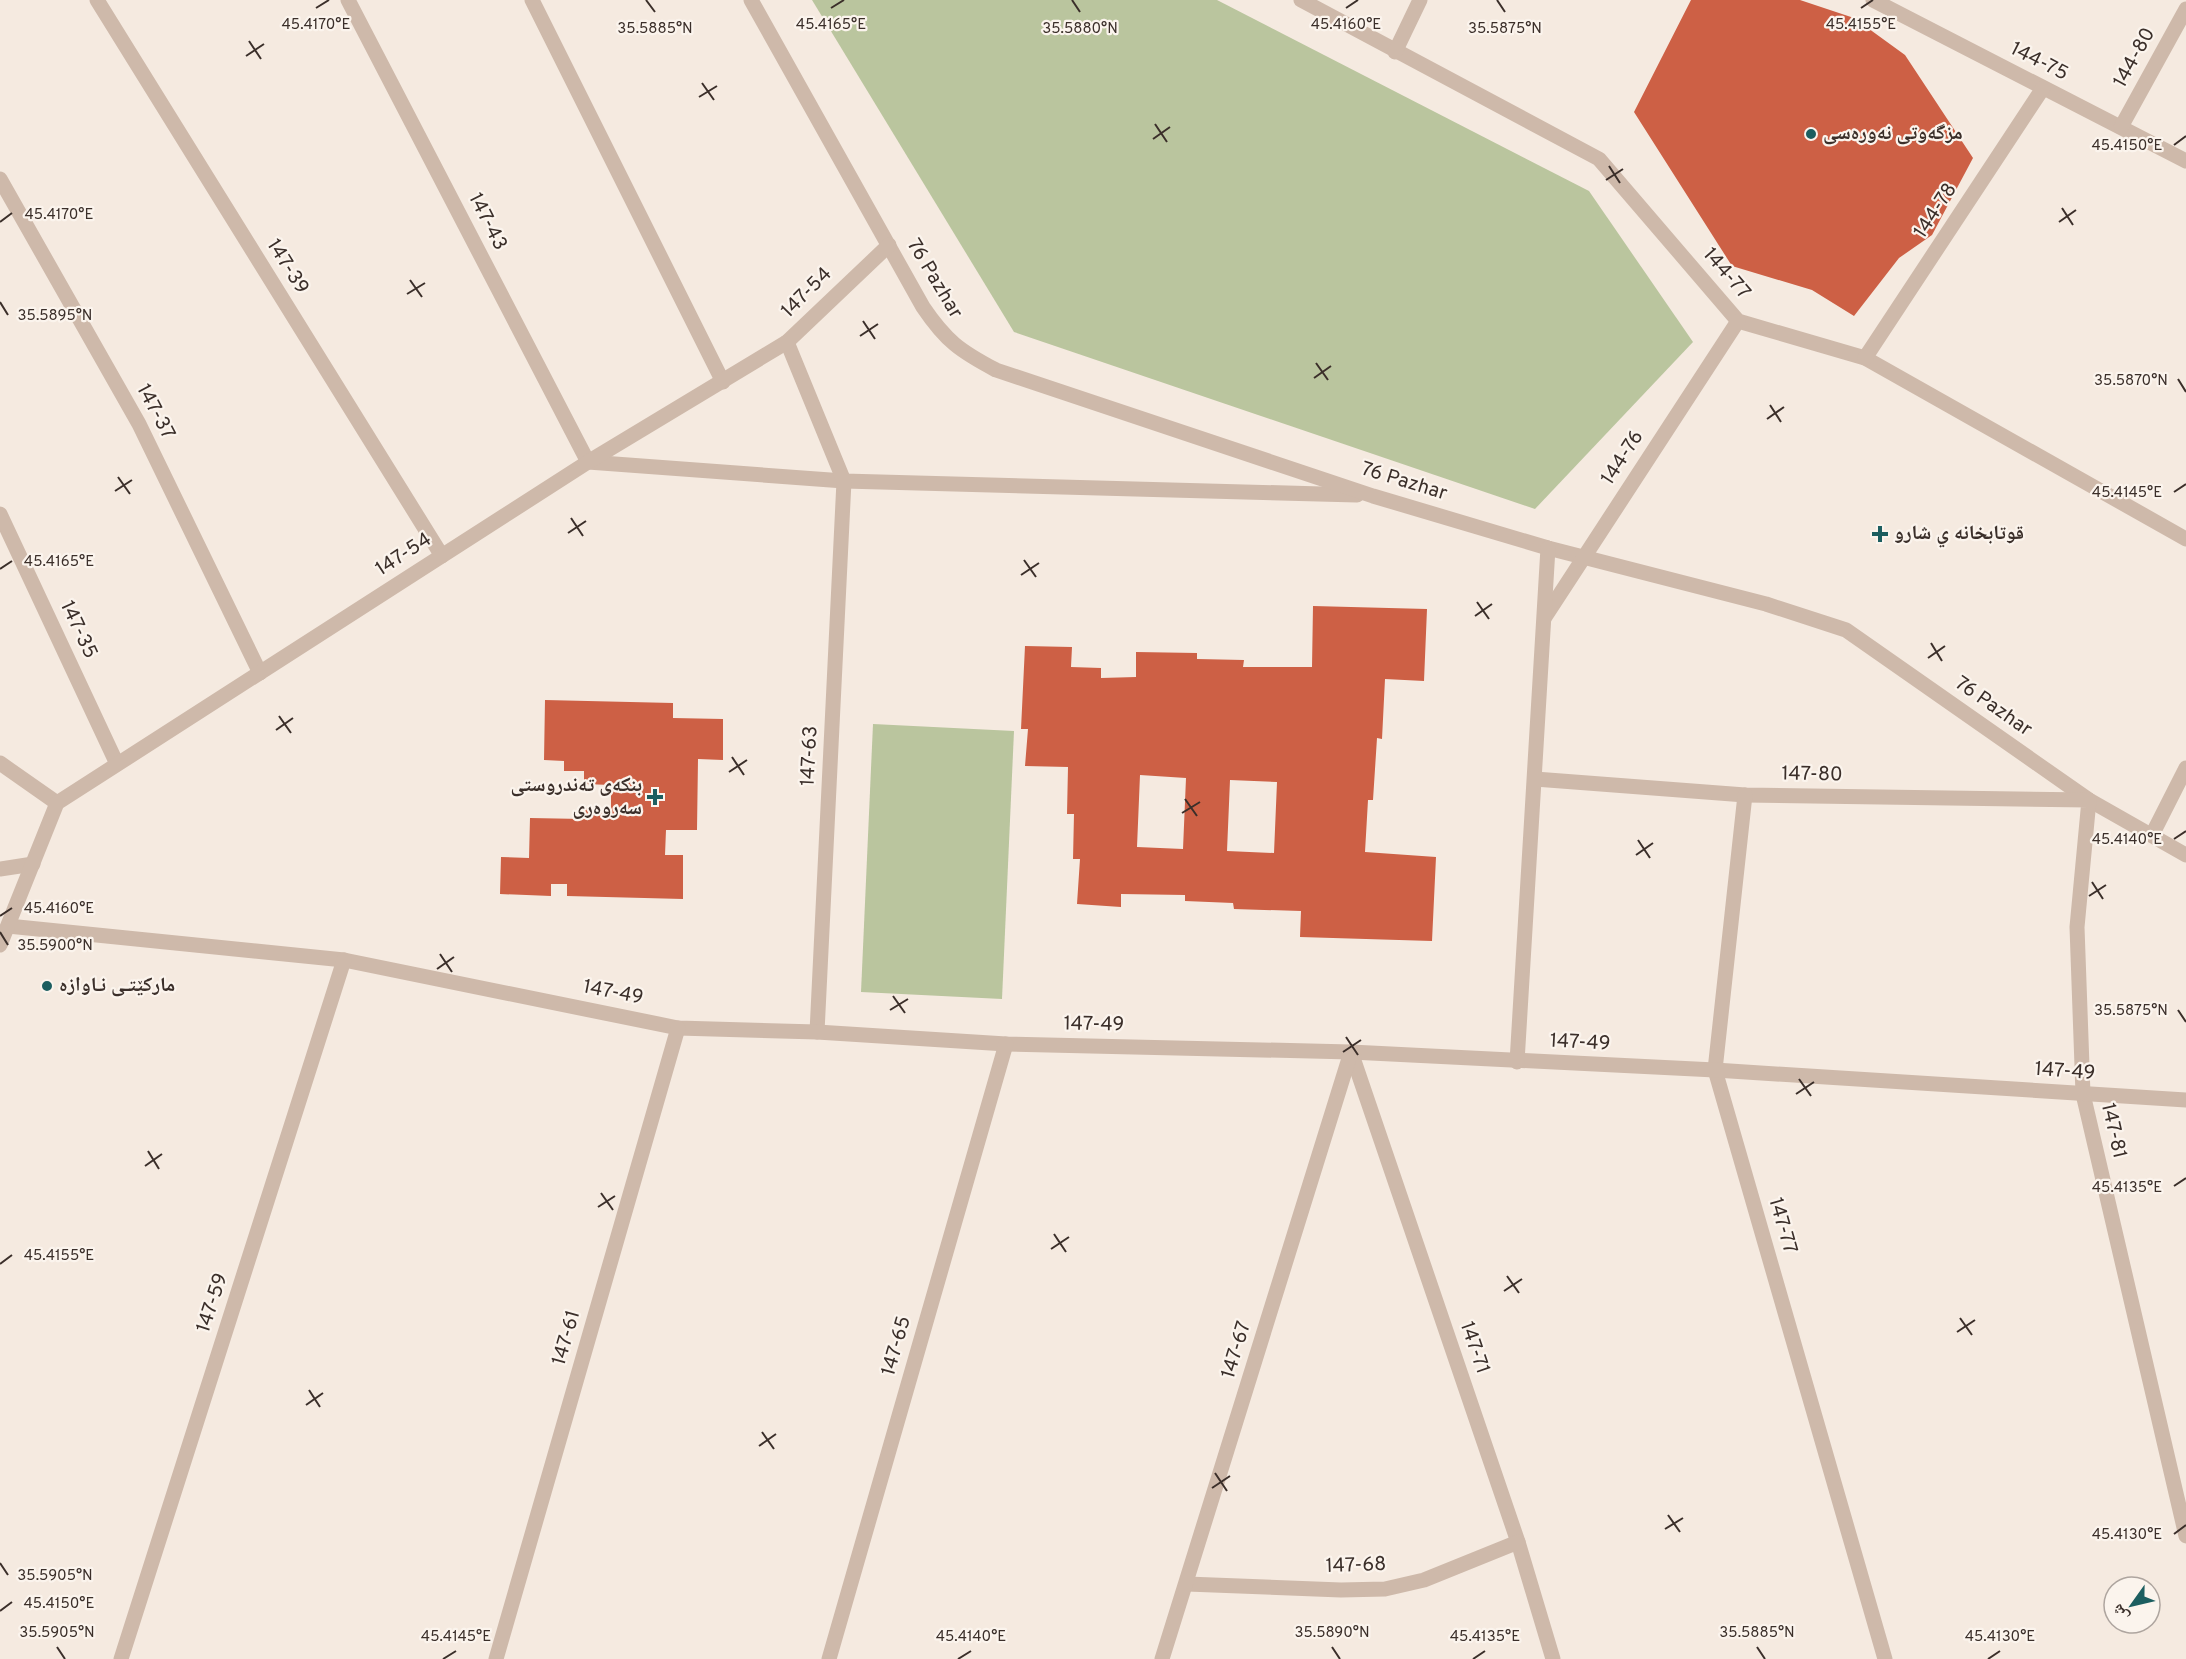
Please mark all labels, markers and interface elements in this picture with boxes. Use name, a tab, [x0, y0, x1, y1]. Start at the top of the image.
text: 45.4170°E	[282, 16, 351, 35]
text: 45.4165°E	[796, 16, 866, 35]
text: 45.4160°E	[1311, 16, 1381, 35]
text: 45.4155°E	[1826, 16, 1896, 35]
text: 35.5885°N	[617, 20, 693, 39]
text: 35.5880°N	[1042, 20, 1118, 39]
text: 35.5875°N	[1468, 20, 1542, 39]
street label: 144-80	[2108, 23, 2162, 93]
street label: 144-75	[2006, 36, 2072, 88]
place label: مزگەوتی نەورەسی	[1823, 121, 1963, 147]
marker: مزگەوتی نەورەسی	[1804, 127, 1818, 141]
text: 45.4150°E	[2092, 137, 2162, 156]
street label: 144-78	[1908, 178, 1964, 244]
street label: 147-43	[462, 189, 512, 255]
text: 45.4170°E	[25, 206, 94, 225]
street label: 76 Pazhar	[900, 234, 968, 324]
street label: 147-39	[260, 235, 314, 299]
street label: 144-77	[1696, 243, 1756, 305]
street label: 147-54	[776, 262, 838, 324]
text: 35.5895°N	[18, 307, 92, 326]
text: 35.5870°N	[2094, 372, 2168, 391]
street label: 147-37	[130, 380, 180, 444]
street label: 144-76	[1596, 426, 1650, 490]
street label: 76 Pazhar	[1358, 457, 1450, 507]
text: 45.4145°E	[2092, 484, 2162, 503]
place label: قوتابخانه ي شارو	[1894, 521, 2024, 548]
marker: قوتابخانه ي شارو	[1871, 525, 1889, 543]
street label: 147-54	[371, 527, 437, 583]
text: 45.4165°E	[24, 553, 94, 572]
street label: 147-35	[53, 597, 103, 663]
street label: 76 Pazhar	[1949, 671, 2037, 743]
street label: 147-63	[795, 725, 825, 787]
street label: 147-80	[1781, 761, 1843, 789]
place label: بنکەی تەندروستی سەروەری	[510, 773, 642, 822]
marker: بنکەی تەندروستی سەروەری	[646, 788, 664, 806]
text: 45.4140°E	[2092, 831, 2162, 850]
text: 45.4160°E	[24, 900, 94, 919]
text: 35.5900°N	[17, 937, 93, 956]
place label: مارکێتـی نـاوازە	[59, 973, 175, 999]
street label: 147-49	[581, 974, 645, 1012]
marker: مارکێتـی نـاوازە	[40, 979, 54, 993]
text: 35.5875°N	[2094, 1002, 2168, 1021]
street label: 147-49	[1063, 1011, 1125, 1039]
street label: 147-49	[1549, 1028, 1611, 1058]
street label: 147-49	[2034, 1057, 2096, 1087]
street label: 147-81	[2094, 1101, 2132, 1161]
text: 45.4135°E	[2092, 1179, 2162, 1198]
street label: 147-77	[1762, 1195, 1802, 1257]
text: 45.4155°E	[24, 1247, 94, 1266]
street label: 147-59	[191, 1270, 235, 1336]
street label: 147-61	[547, 1307, 587, 1369]
street label: 147-65	[876, 1313, 918, 1379]
street label: 147-67	[1216, 1318, 1258, 1382]
street label: 147-71	[1453, 1318, 1495, 1378]
text: 45.4130°E	[2092, 1526, 2162, 1545]
street label: 147-68	[1325, 1552, 1387, 1580]
text: 35.5905°N	[17, 1567, 93, 1586]
north arrow	[2102, 1575, 2162, 1635]
text: 45.4150°E	[24, 1595, 94, 1614]
text: ش	[2108, 1600, 2134, 1625]
text: 35.5905°N	[19, 1624, 95, 1643]
text: 35.5890°N	[1294, 1624, 1370, 1643]
text: 35.5885°N	[1719, 1624, 1795, 1643]
text: 45.4145°E	[421, 1628, 491, 1647]
text: 45.4140°E	[936, 1628, 1006, 1647]
text: 45.4135°E	[1450, 1628, 1520, 1647]
text: 45.4130°E	[1965, 1628, 2035, 1647]

